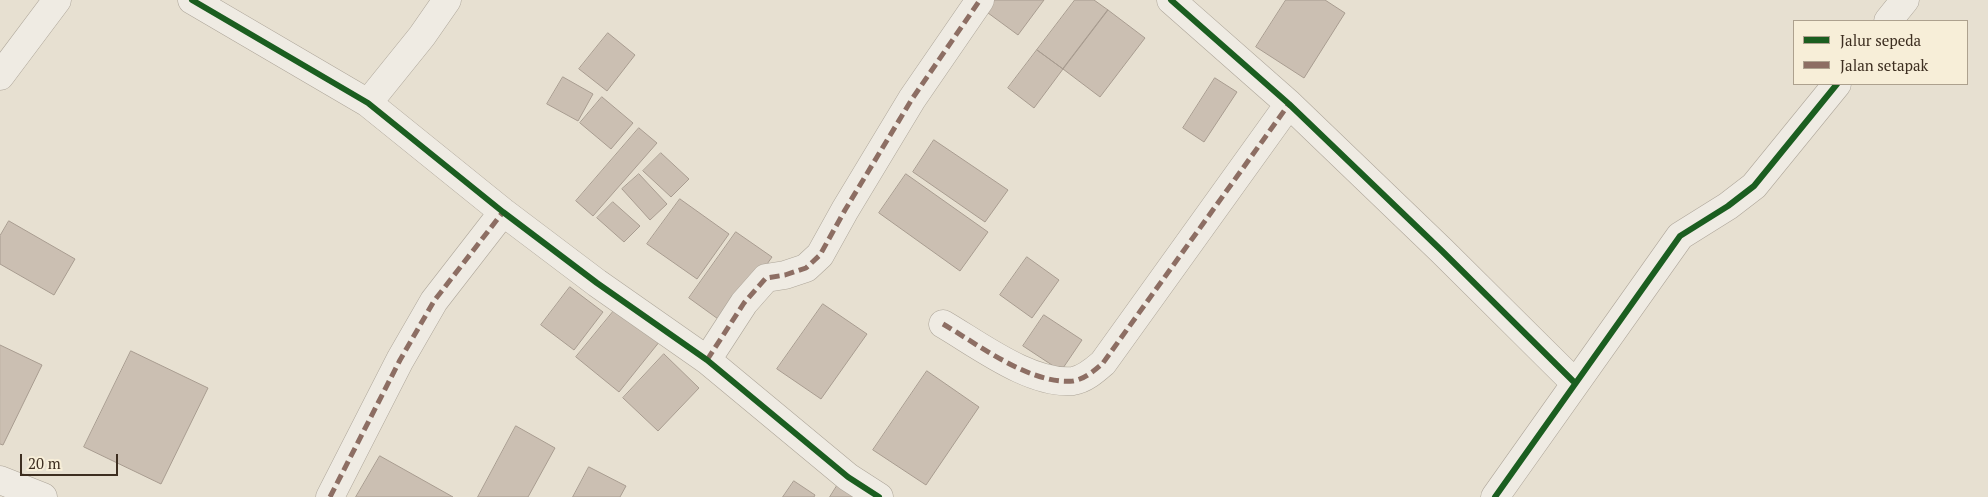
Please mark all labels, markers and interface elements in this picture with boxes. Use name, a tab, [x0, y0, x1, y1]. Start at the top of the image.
legend	[1793, 20, 1968, 85]
text: Jalur sepeda	[1840, 30, 1921, 50]
text: Jalan setapak	[1840, 55, 1928, 75]
scale bar	[22, 444, 120, 476]
text: 20 m	[28, 453, 61, 473]

